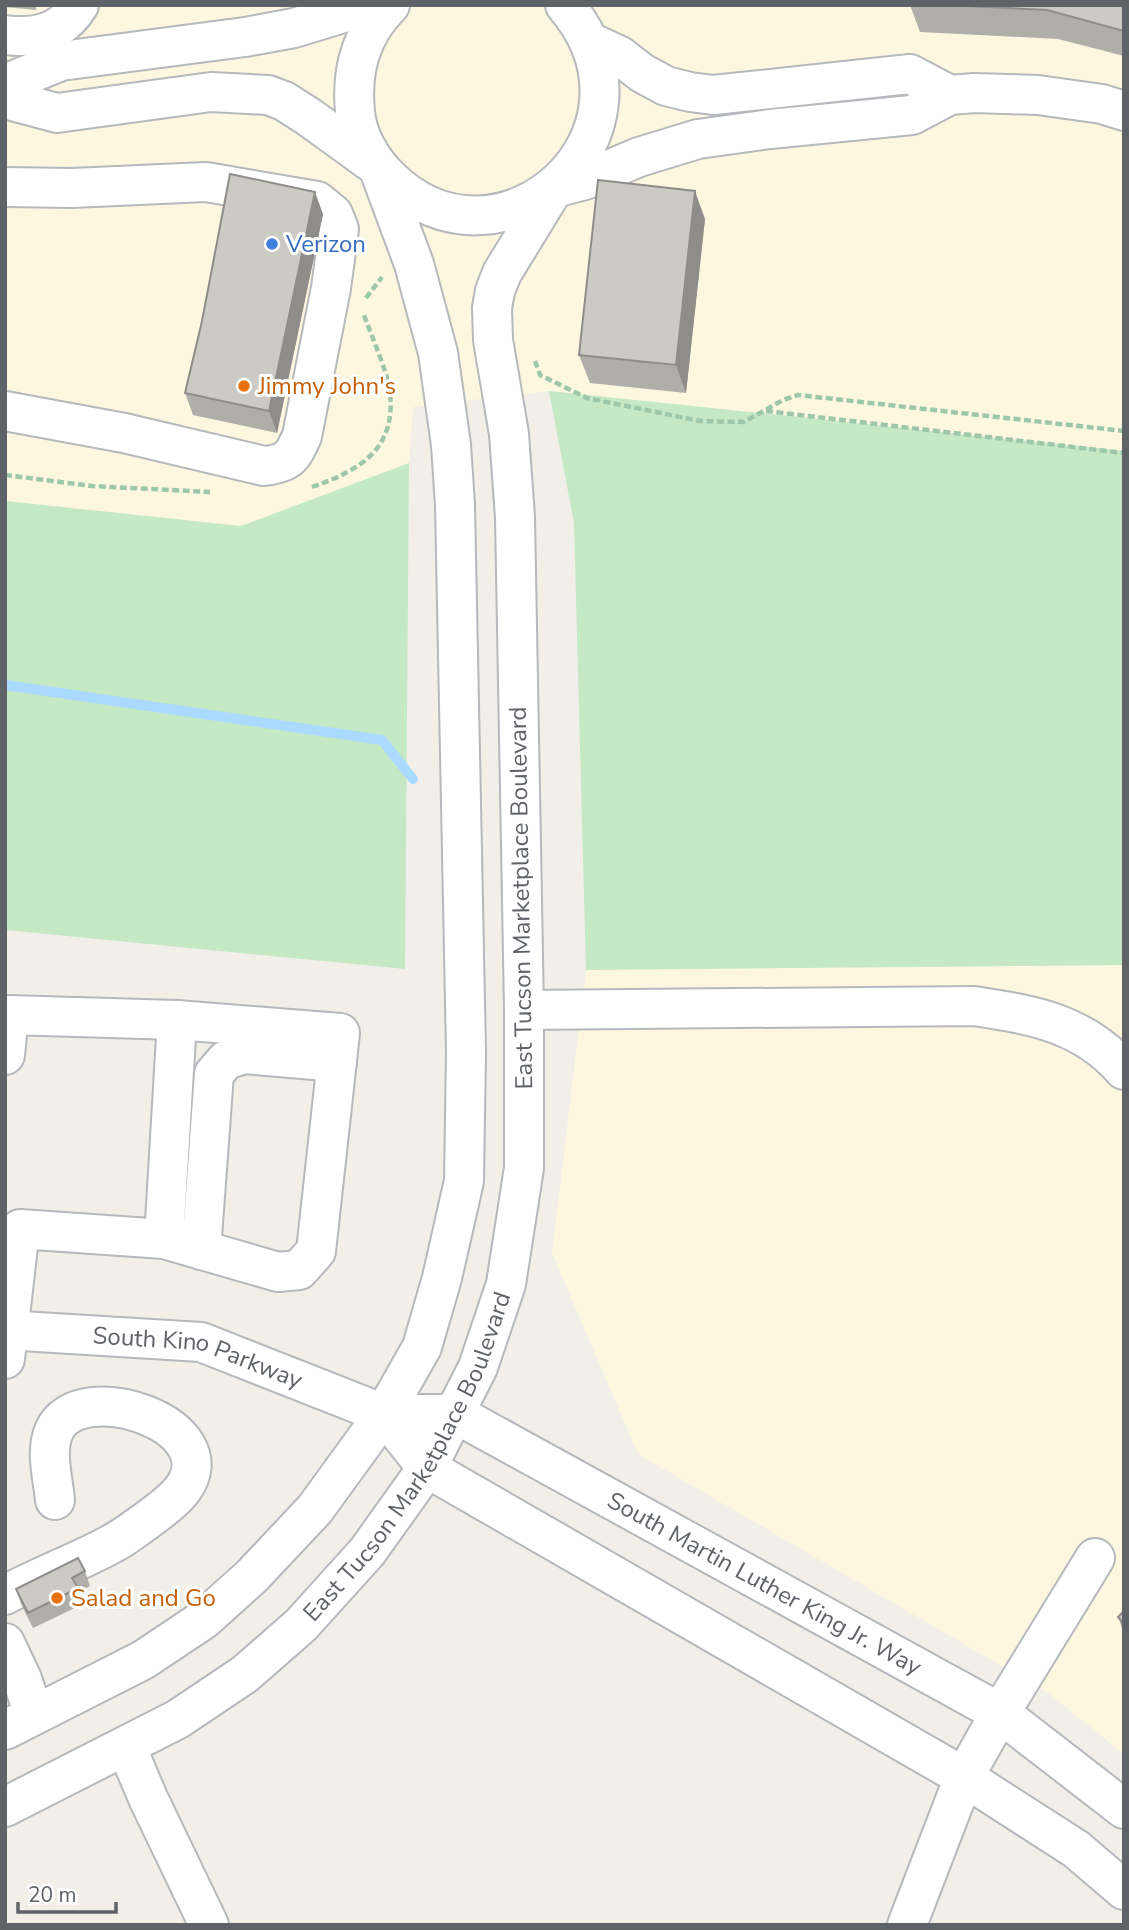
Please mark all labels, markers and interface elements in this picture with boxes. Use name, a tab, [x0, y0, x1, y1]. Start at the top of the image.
place label: Verizon	[285, 228, 366, 260]
marker: Verizon	[264, 236, 280, 252]
place label: Jimmy John's	[257, 370, 396, 402]
marker: Jimmy John's	[236, 378, 252, 394]
street label: East Tucson Marketplace Boulevard	[502, 706, 540, 1090]
street label: East Tucson Marketplace Boulevard	[296, 1288, 518, 1628]
street label: South Kino Parkway	[92, 1319, 308, 1397]
street label: South Martin Luther King Jr. Way	[602, 1484, 928, 1683]
place label: Salad and Go	[71, 1582, 216, 1614]
marker: Salad and Go	[49, 1590, 65, 1606]
scale bar	[18, 1870, 116, 1914]
text: 20 m	[28, 1881, 77, 1909]

